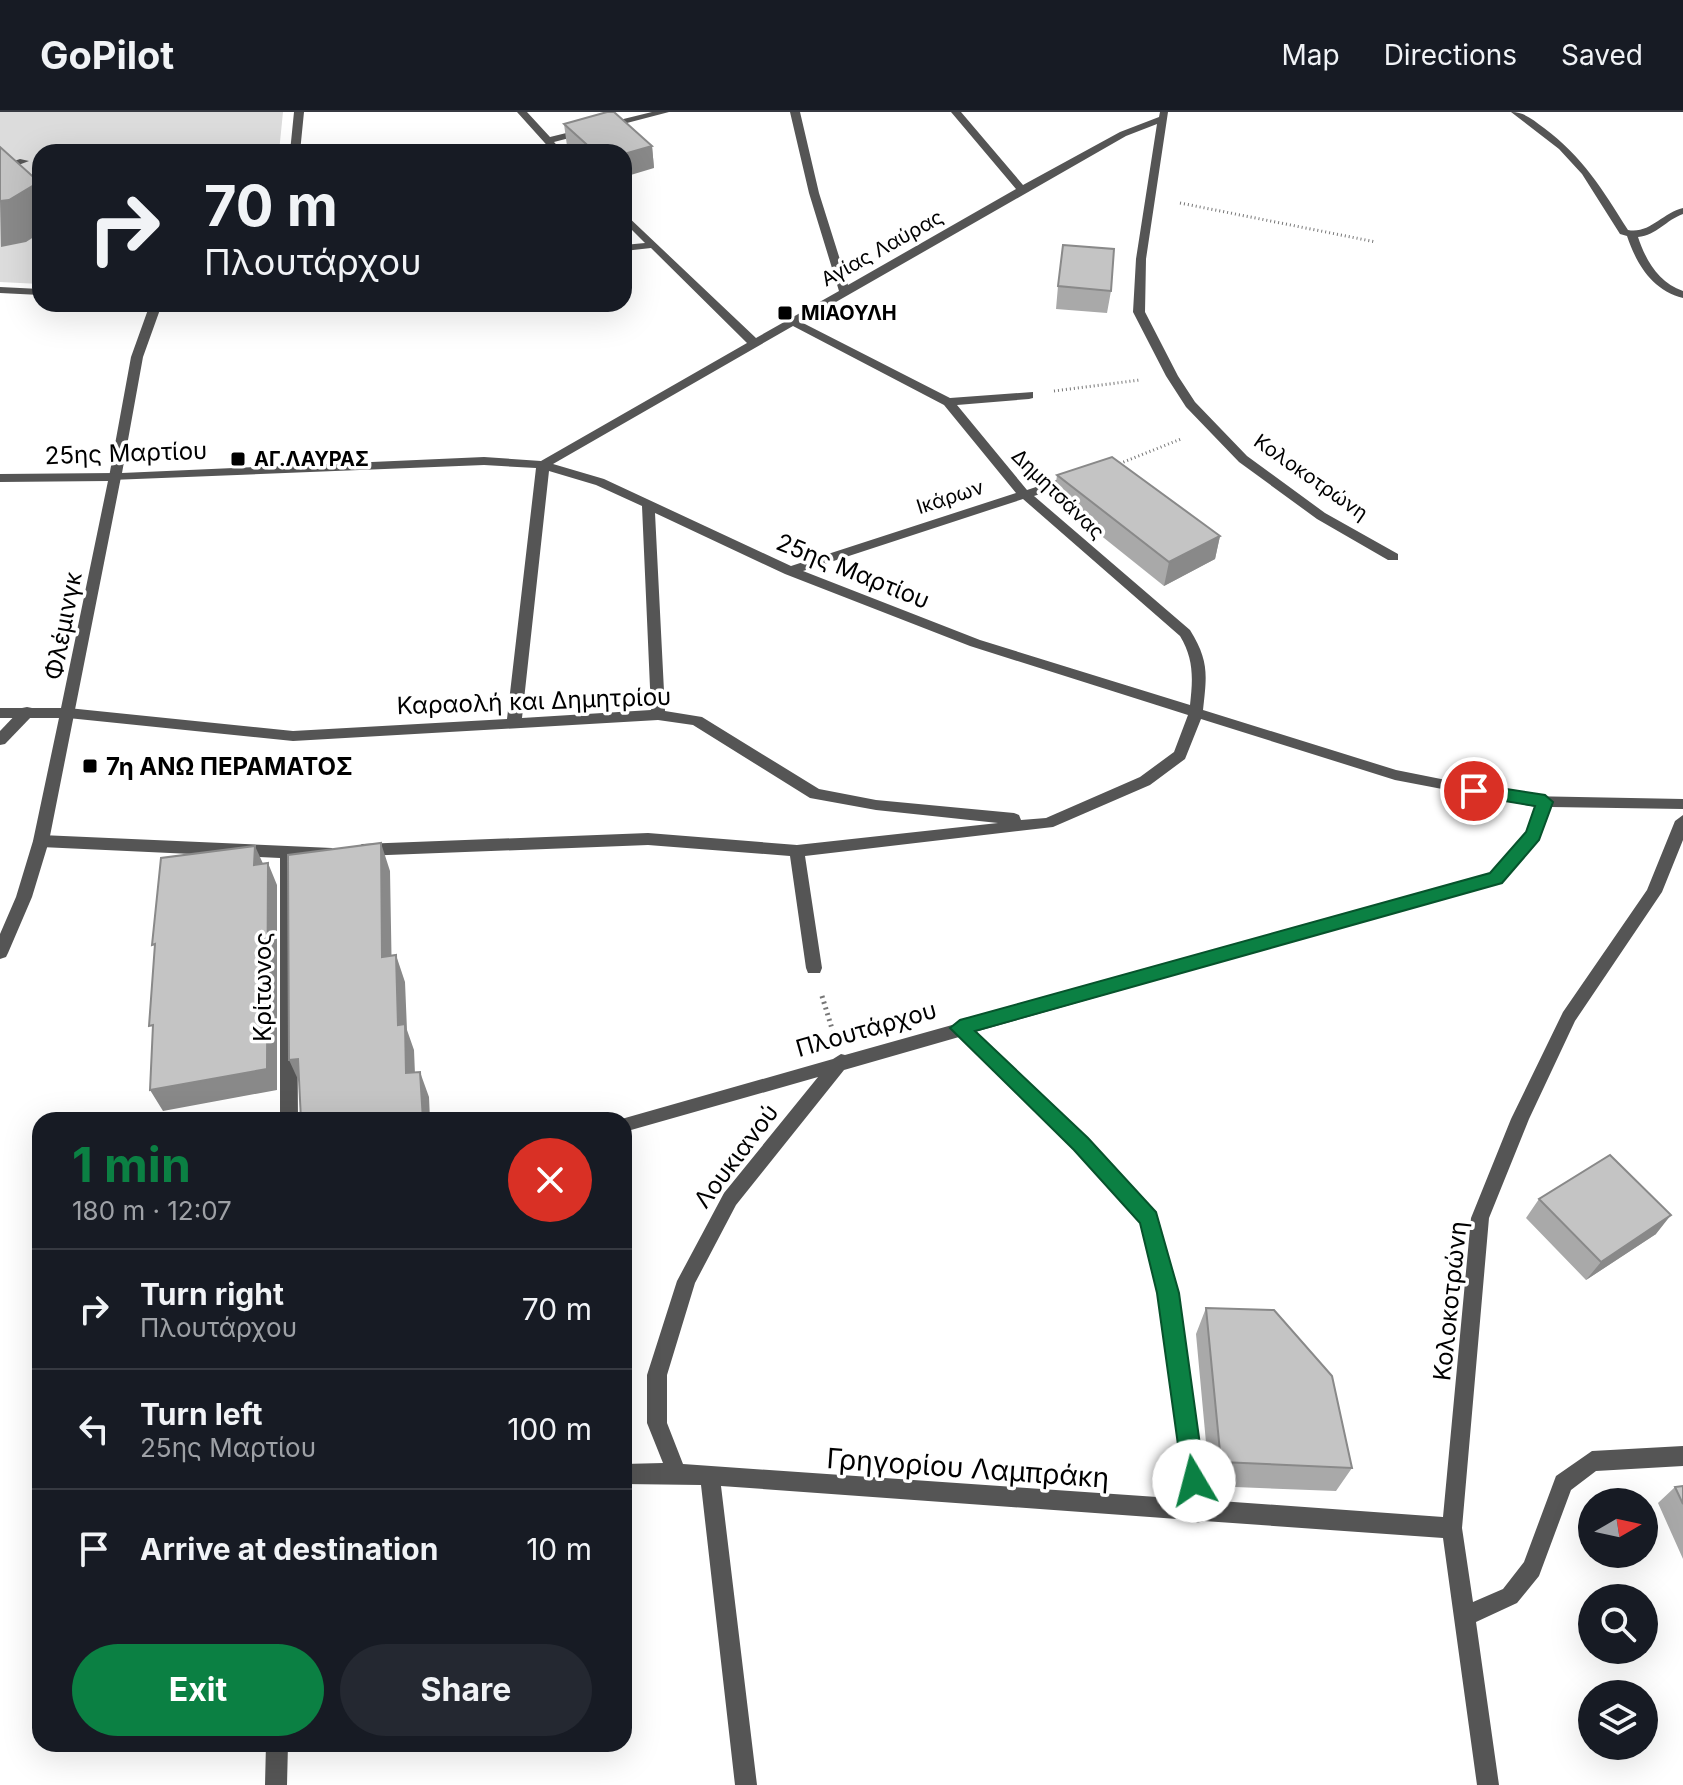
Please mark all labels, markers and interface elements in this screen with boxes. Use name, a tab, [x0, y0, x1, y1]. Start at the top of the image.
text: GoPilot	[40, 32, 174, 78]
text: Map	[1281, 38, 1340, 72]
text: Directions	[1384, 38, 1517, 72]
text: Saved	[1561, 38, 1643, 72]
text: 70 m	[204, 172, 338, 240]
icon: right	[72, 176, 176, 280]
street label: Αγίας Λαύρας	[817, 205, 947, 291]
text: Πλουτάρχου	[204, 240, 422, 284]
place label: ΜΙΑΟΥΛΗ	[801, 301, 897, 325]
marker: ΜΙΑΟΥΛΗ	[776, 304, 794, 322]
street label: Κολοκοτρώνη	[1249, 429, 1373, 525]
street label: 25ης Μαρτίου	[44, 436, 208, 470]
street label: Δημητσάνας	[1007, 444, 1109, 544]
place label: ΑΓ.ΛΑΥΡΑΣ	[254, 447, 369, 471]
marker: ΑΓ.ΛΑΥΡΑΣ	[229, 450, 247, 468]
street label: Ικάρων	[913, 475, 987, 519]
street label: 25ης Μαρτίου	[772, 527, 934, 615]
street label: Φλέμινγκ	[38, 569, 88, 682]
street label: Καραολή και Δημητρίου	[396, 682, 672, 720]
place label: 7η ΑΝΩ ΠΕΡΑΜΑΤΟΣ	[106, 752, 353, 781]
marker: 7η ΑΝΩ ΠΕΡΑΜΑΤΟΣ	[81, 757, 99, 775]
pin	[1440, 757, 1508, 825]
icon: arrive	[1452, 769, 1496, 813]
street label: Κρίτωνος	[248, 932, 277, 1042]
street label: Πλουτάρχου	[792, 995, 940, 1063]
street label: Λουκιανού	[688, 1098, 784, 1214]
text: 1 min	[72, 1135, 191, 1194]
button: close	[508, 1138, 592, 1222]
text: 180 m · 12:07	[72, 1195, 232, 1226]
street label: Κολοκοτρώνη	[1427, 1220, 1473, 1382]
text: Turn right	[140, 1276, 284, 1312]
icon: right	[72, 1287, 116, 1331]
text: 70 m	[522, 1291, 592, 1327]
text: Πλουτάρχου	[140, 1312, 297, 1343]
text: Turn left	[140, 1396, 262, 1432]
icon: left	[72, 1407, 116, 1451]
text: 100 m	[507, 1411, 592, 1447]
text: 25ης Μαρτίου	[140, 1432, 316, 1463]
position arrow	[1152, 1439, 1236, 1523]
street label: Γρηγορίου Λαμπράκη	[826, 1441, 1110, 1495]
north arrow	[1578, 1488, 1658, 1568]
map controls	[1578, 1488, 1658, 1760]
icon: arrive	[72, 1527, 116, 1571]
text: Arrive at destination	[140, 1531, 438, 1567]
text: 10 m	[526, 1531, 592, 1567]
button: search	[1578, 1584, 1658, 1664]
button: Exit	[72, 1644, 324, 1736]
button: Share	[340, 1644, 592, 1736]
button: layers	[1578, 1680, 1658, 1760]

